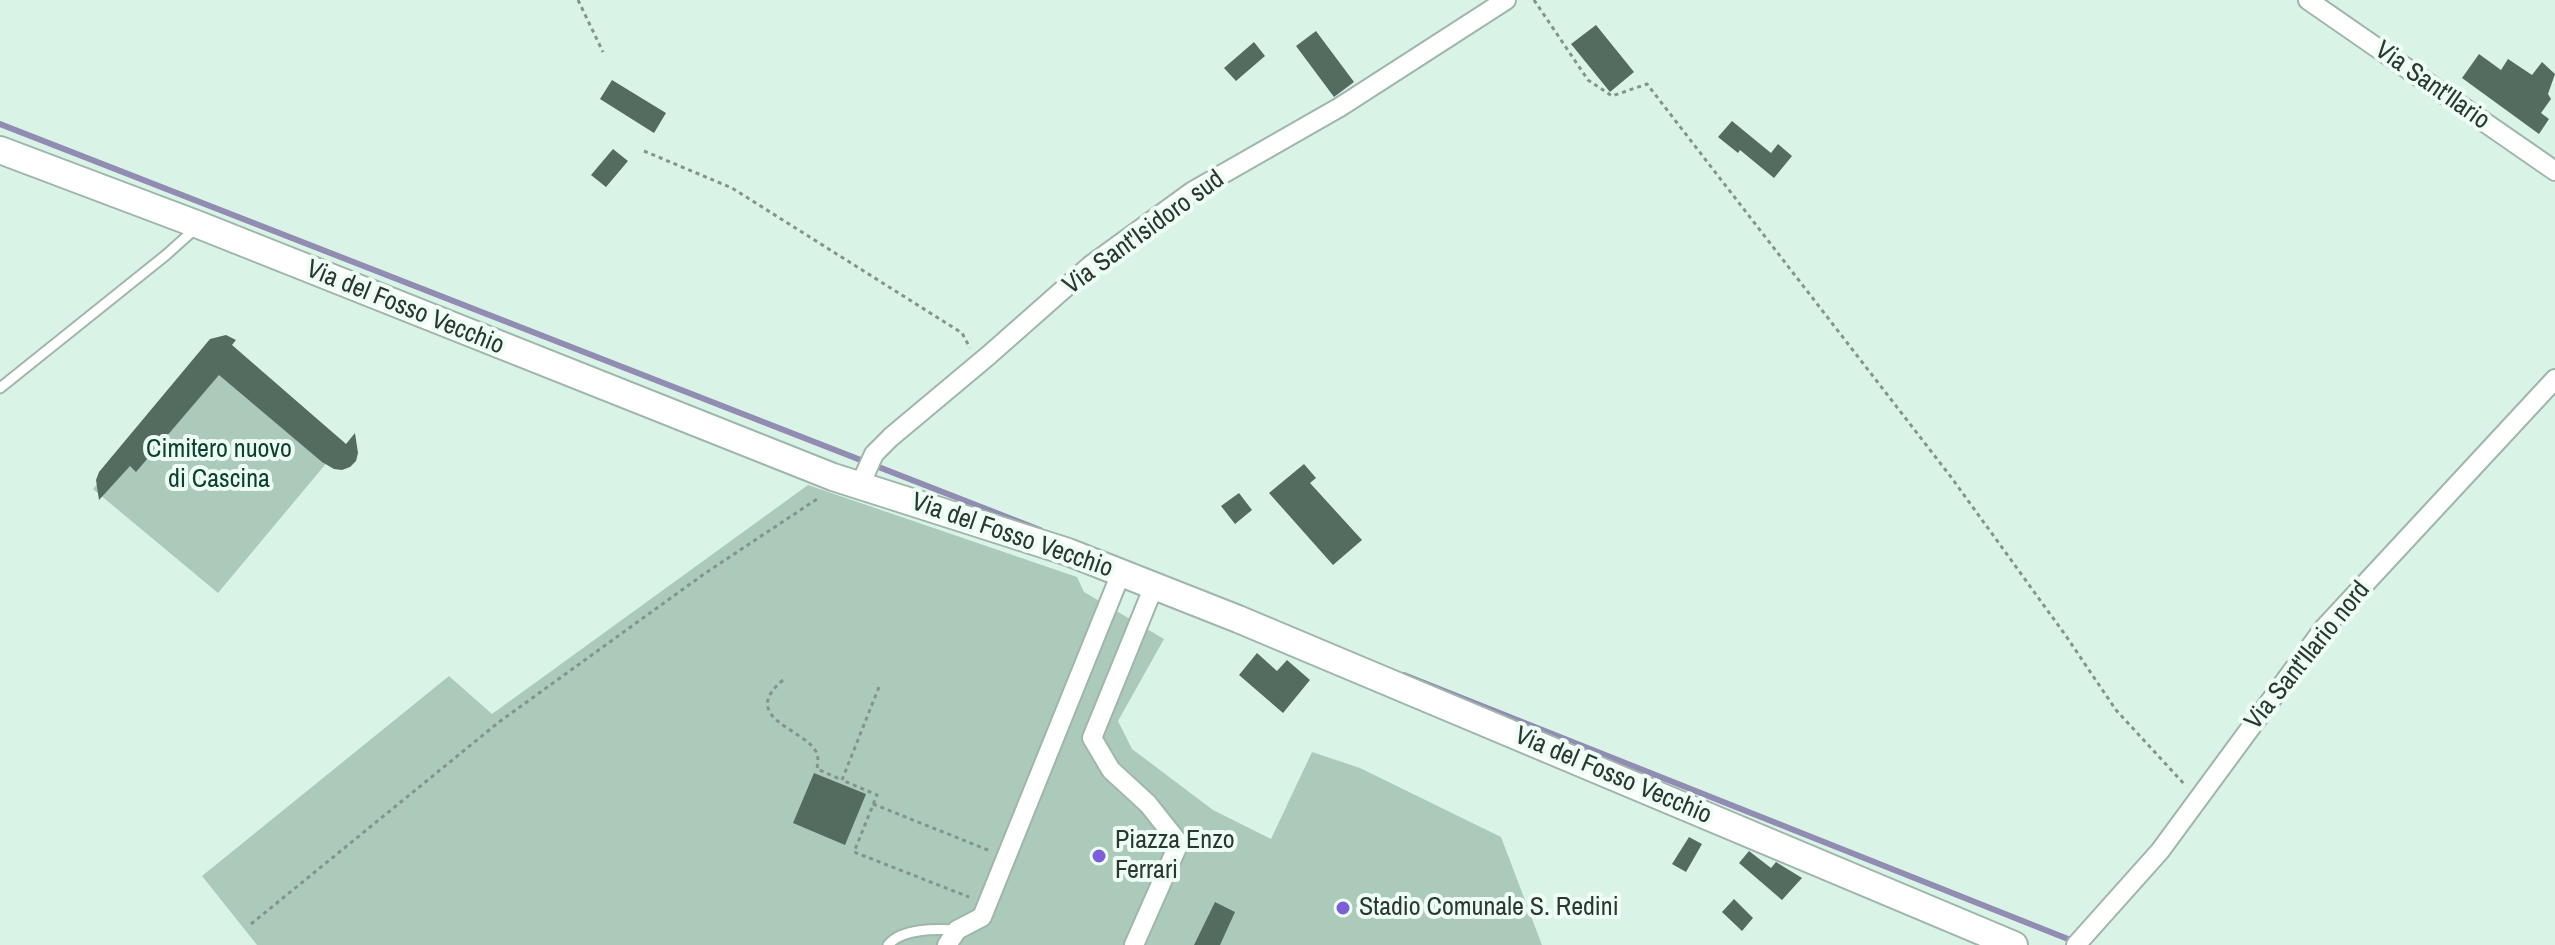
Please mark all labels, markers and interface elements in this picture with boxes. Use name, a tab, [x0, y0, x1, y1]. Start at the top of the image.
street label: Via Sant'Ilario	[2369, 35, 2495, 137]
street label: Via Sant'Isidoro sud	[1058, 164, 1230, 302]
street label: Via del Fosso Vecchio	[301, 254, 509, 362]
park label: Cimitero nuovo di Cascina	[146, 434, 292, 496]
street label: Via del Fosso Vecchio	[907, 487, 1117, 585]
street label: Via Sant'Ilario nord	[2239, 576, 2377, 736]
street label: Via del Fosso Vecchio	[1510, 720, 1716, 832]
place label: Piazza Enzo Ferrari	[1115, 825, 1235, 886]
marker: Piazza Enzo Ferrari	[1090, 847, 1108, 865]
place label: Stadio Comunale S. Redini	[1359, 892, 1619, 924]
marker: Stadio Comunale S. Redini	[1334, 899, 1352, 917]

